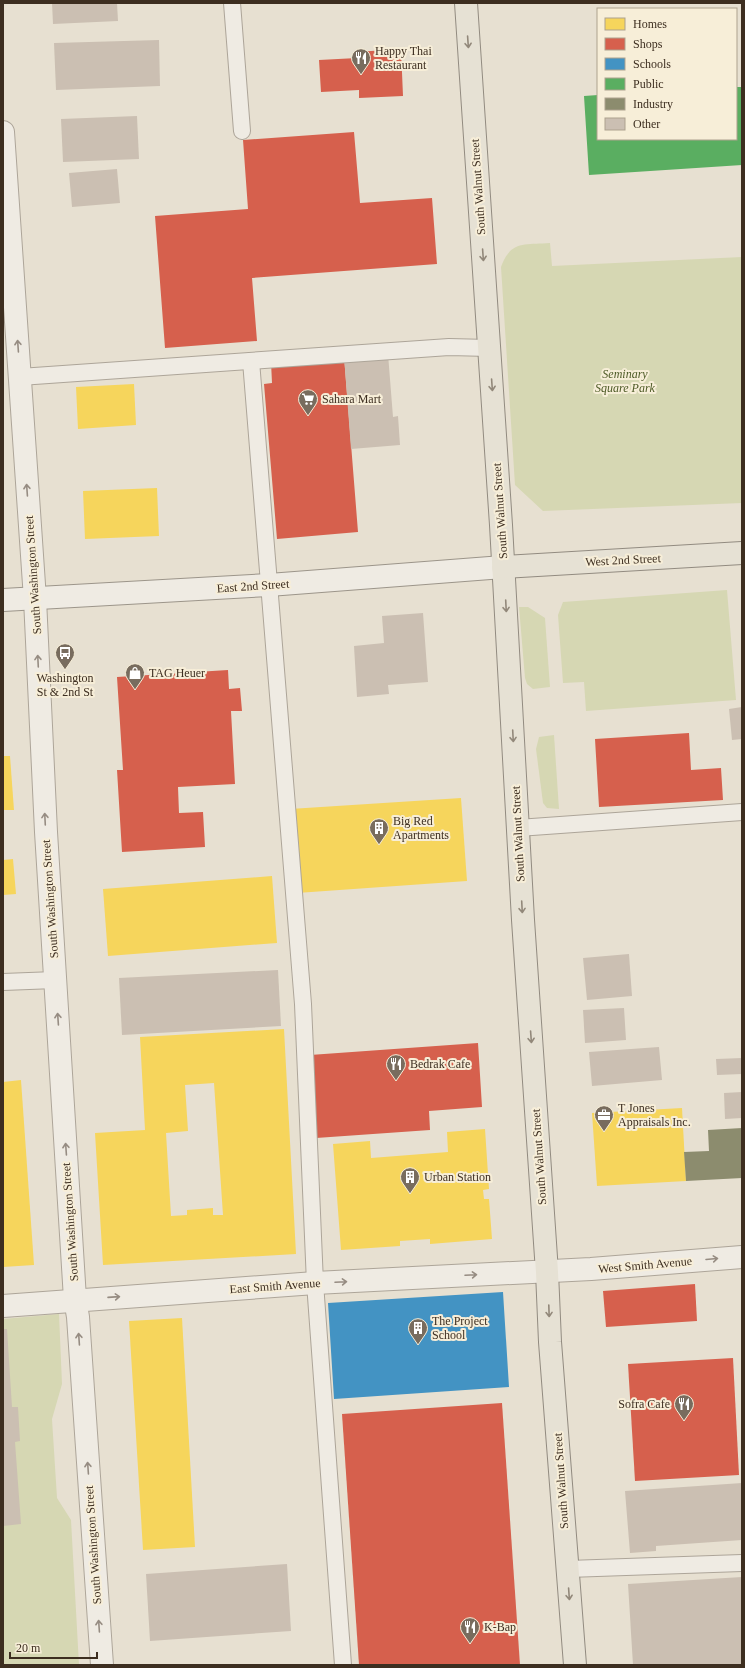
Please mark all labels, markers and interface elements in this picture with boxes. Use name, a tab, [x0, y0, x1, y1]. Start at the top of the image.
legend	[597, 8, 737, 140]
text: Homes	[633, 17, 667, 31]
one-way arrow	[465, 35, 472, 48]
text: Shops	[633, 37, 663, 51]
place label: Happy Thai Restaurant	[375, 44, 432, 72]
restaurant icon: Happy Thai Restaurant	[350, 47, 372, 75]
text: Schools	[633, 57, 671, 71]
text: Public	[633, 77, 664, 91]
text: Industry	[633, 97, 673, 111]
text: Other	[633, 117, 660, 131]
street label: South Walnut Street	[468, 138, 488, 235]
one-way arrow	[479, 248, 486, 261]
one-way arrow	[14, 340, 21, 353]
park label: Seminary Square Park	[595, 367, 656, 395]
one-way arrow	[488, 378, 495, 391]
supermarket icon: Sahara Mart	[297, 388, 319, 416]
place label: Sahara Mart	[322, 392, 382, 406]
street label: South Walnut Street	[490, 462, 510, 559]
one-way arrow	[24, 484, 31, 497]
street label: South Washington Street	[22, 515, 44, 635]
street label: West 2nd Street	[585, 551, 662, 569]
street label: East 2nd Street	[216, 576, 290, 596]
one-way arrow	[502, 599, 509, 612]
bus stop icon: Washington St & 2nd St	[54, 642, 76, 670]
one-way arrow	[34, 655, 42, 668]
shop icon: TAG Heuer	[124, 662, 146, 690]
place label: TAG Heuer	[149, 666, 205, 680]
place label: Washington St & 2nd St	[36, 671, 94, 699]
one-way arrow	[509, 729, 517, 742]
street label: South Walnut Street	[508, 785, 528, 882]
one-way arrow	[42, 813, 49, 826]
place label: Big Red Apartments	[393, 814, 449, 842]
building icon: Big Red Apartments	[368, 817, 390, 845]
street label: South Washington Street	[39, 839, 61, 959]
one-way arrow	[519, 900, 526, 913]
one-way arrow	[54, 1013, 61, 1026]
one-way arrow	[528, 1030, 535, 1043]
restaurant icon: Bedrak Cafe	[385, 1053, 407, 1081]
place label: Bedrak Cafe	[410, 1057, 470, 1071]
place label: T Jones Appraisals Inc.	[618, 1101, 691, 1129]
office icon: T Jones Appraisals Inc.	[593, 1104, 615, 1132]
street label: South Walnut Street	[529, 1108, 549, 1205]
one-way arrow	[62, 1143, 69, 1156]
street label: South Washington Street	[59, 1162, 81, 1282]
building icon: Urban Station	[399, 1166, 421, 1194]
place label: Urban Station	[424, 1170, 491, 1184]
street label: West Smith Avenue	[597, 1254, 693, 1276]
one-way arrow	[705, 1256, 718, 1263]
one-way arrow	[464, 1272, 477, 1279]
street label: East Smith Avenue	[229, 1276, 321, 1296]
one-way arrow	[334, 1278, 347, 1285]
one-way arrow	[107, 1293, 120, 1300]
one-way arrow	[545, 1304, 553, 1317]
place label: The Project School	[432, 1314, 488, 1342]
building icon: The Project School	[407, 1317, 429, 1345]
one-way arrow	[76, 1333, 83, 1346]
restaurant icon: Sofra Cafe	[673, 1393, 695, 1421]
place label: Sofra Cafe	[618, 1397, 670, 1411]
street label: South Walnut Street	[551, 1432, 571, 1529]
one-way arrow	[85, 1462, 92, 1475]
street label: South Washington Street	[82, 1485, 104, 1605]
one-way arrow	[566, 1587, 573, 1600]
restaurant icon: K-Bap	[459, 1616, 481, 1644]
one-way arrow	[95, 1620, 102, 1633]
place label: K-Bap	[484, 1620, 516, 1634]
scale bar	[10, 1634, 97, 1660]
text: 20 m	[16, 1641, 41, 1655]

